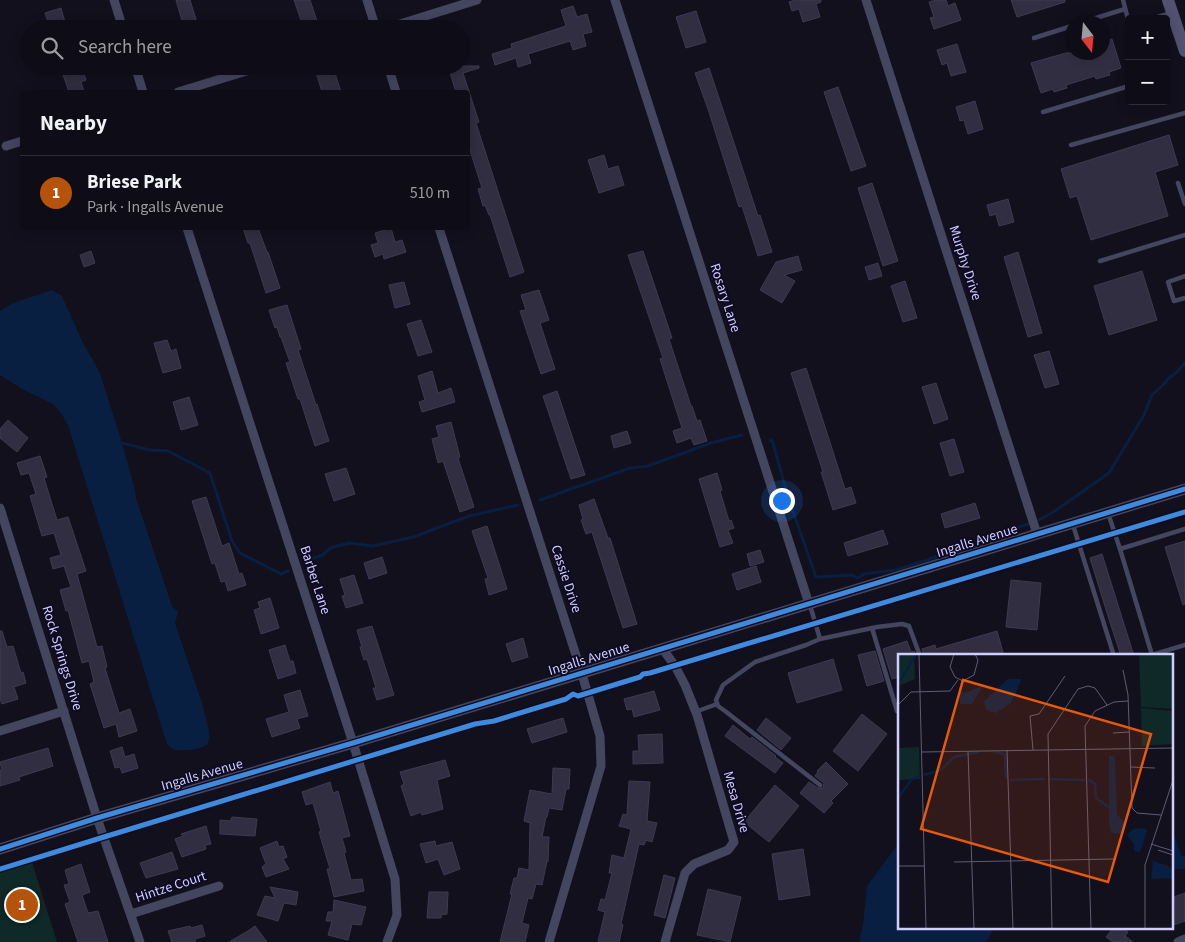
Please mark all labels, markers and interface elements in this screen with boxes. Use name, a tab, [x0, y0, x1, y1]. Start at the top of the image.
north arrow	[1065, 15, 1110, 60]
map controls	[1125, 15, 1170, 105]
button: +	[1125, 15, 1170, 60]
search box	[20, 20, 470, 75]
icon: search	[38, 34, 66, 62]
text: Search here	[78, 34, 172, 61]
button: −	[1125, 60, 1170, 105]
text: Nearby	[40, 108, 107, 138]
text: Briese Park	[87, 169, 182, 196]
text: 1	[52, 182, 60, 204]
text: 510 m	[410, 182, 450, 204]
text: Park · Ingalls Avenue	[87, 196, 224, 218]
street label: Murphy Drive	[943, 223, 987, 303]
street label: Rosary Lane	[704, 261, 746, 335]
your location	[769, 488, 795, 514]
street label: Ingalls Avenue	[934, 519, 1020, 563]
street label: Cassie Drive	[546, 542, 586, 616]
street label: Barber Lane	[295, 543, 335, 617]
street label: Rock Springs Drive	[37, 603, 87, 713]
street label: Ingalls Avenue	[546, 637, 632, 681]
inset map	[898, 654, 1172, 930]
street label: Ingalls Avenue	[159, 754, 245, 796]
street label: Mesa Drive	[718, 769, 754, 835]
street label: Hintze Court	[133, 866, 209, 908]
pin: 1	[6, 886, 38, 924]

